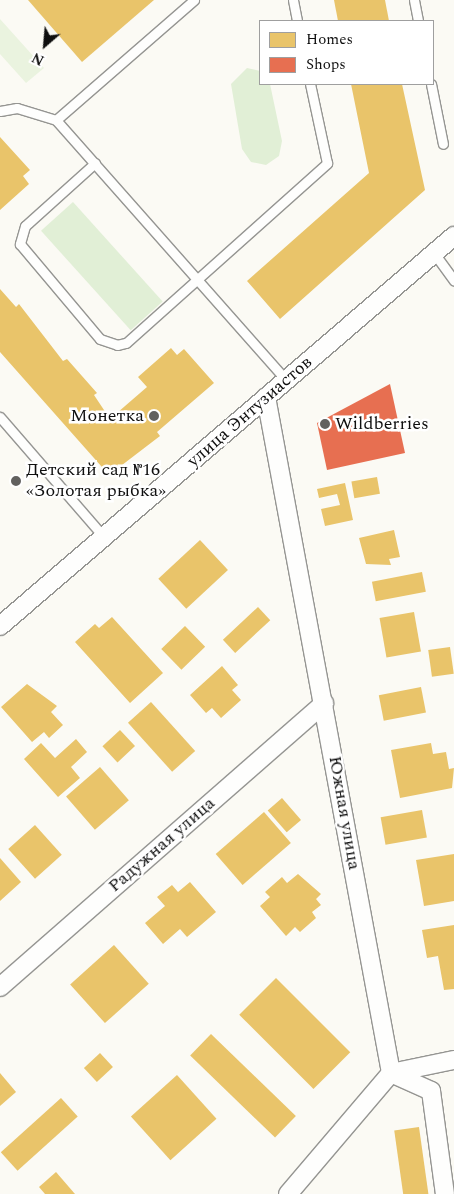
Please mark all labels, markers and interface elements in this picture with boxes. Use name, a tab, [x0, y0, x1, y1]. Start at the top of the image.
north arrow	[20, 20, 70, 70]
legend	[259, 20, 434, 85]
text: Homes	[306, 28, 353, 51]
text: N	[28, 47, 48, 71]
text: Shops	[306, 53, 346, 76]
street label: улица Энтузиастов	[183, 352, 317, 472]
place label: Монетка	[70, 405, 144, 427]
marker: Монетка	[148, 410, 160, 422]
place label: Wildberries	[335, 413, 429, 435]
marker: Wildberries	[319, 418, 331, 430]
place label: Детский сад №16 «Золотая рыбка»	[26, 460, 166, 502]
marker: Детский сад №16 «Золотая рыбка»	[10, 475, 22, 487]
street label: Южная улица	[323, 754, 365, 872]
street label: Радужная улица	[104, 793, 220, 897]

